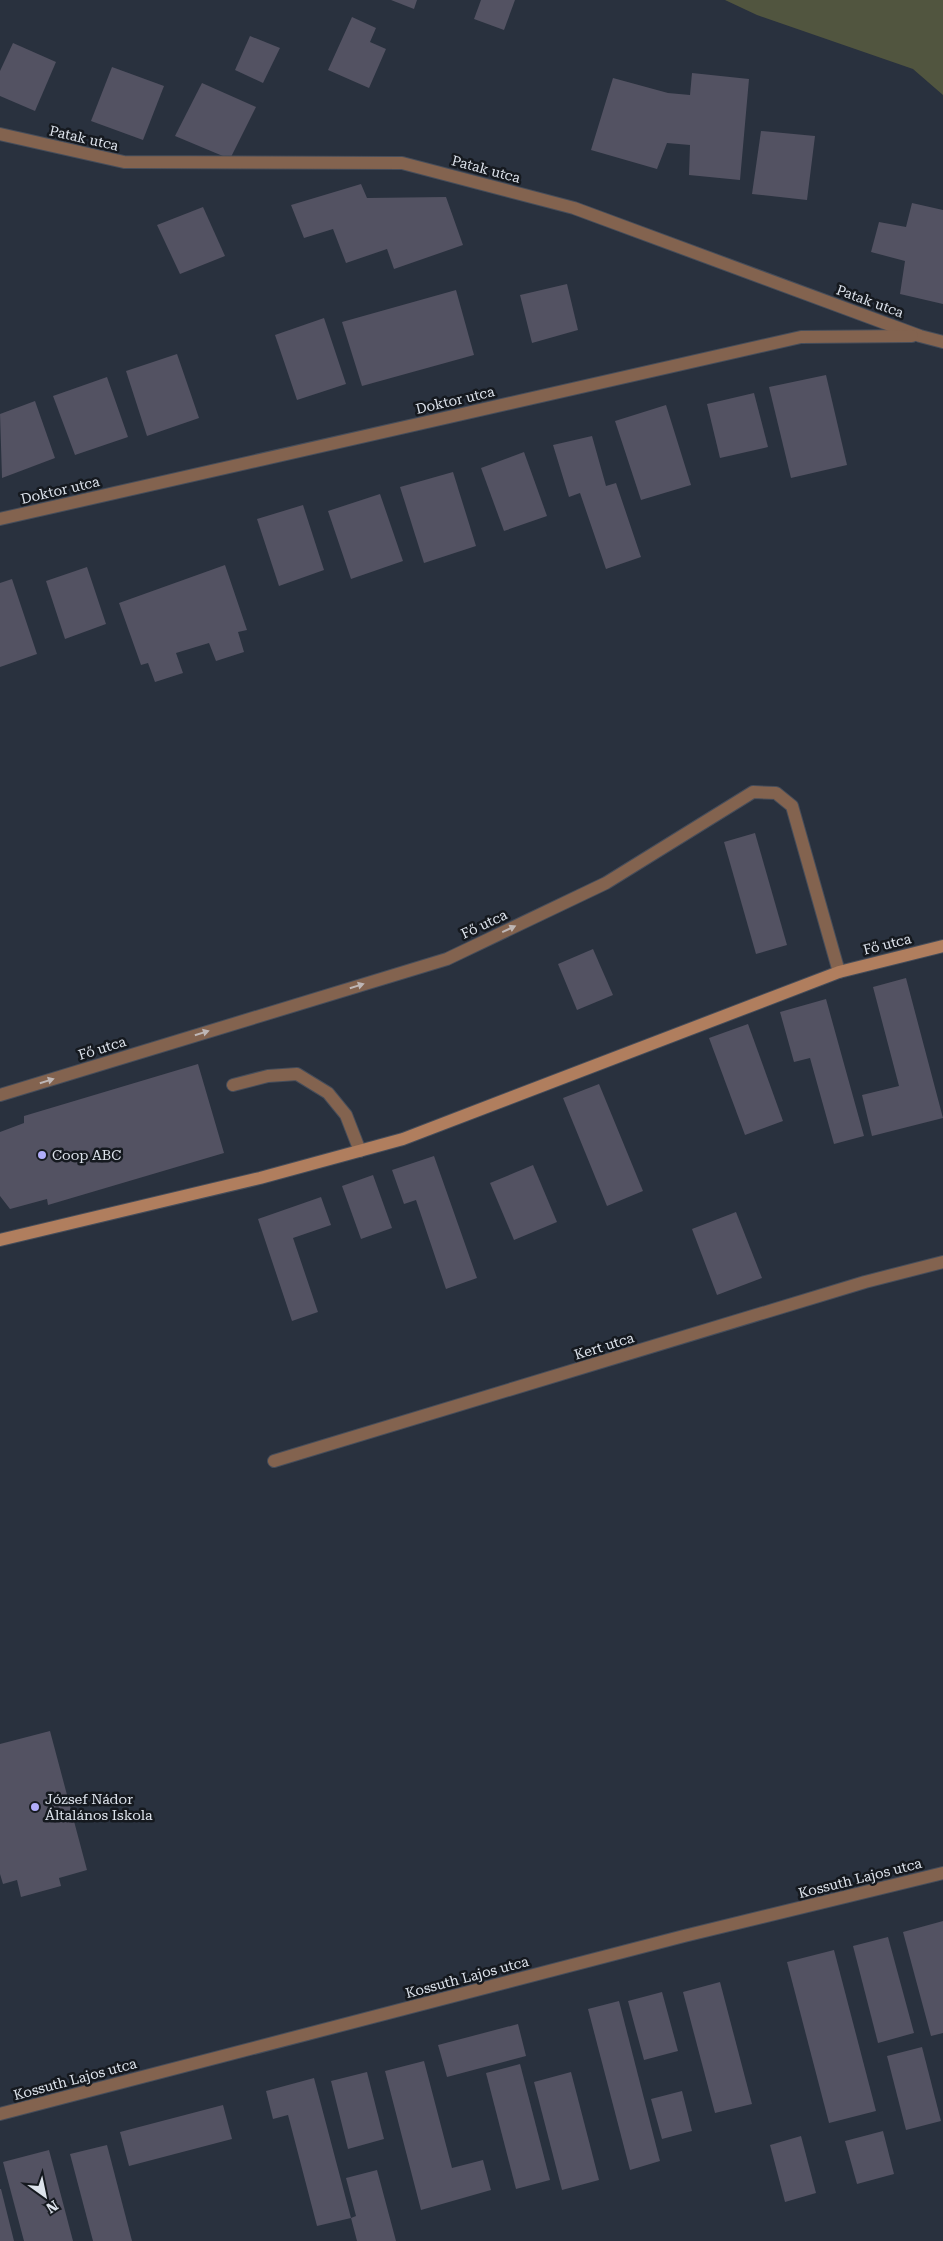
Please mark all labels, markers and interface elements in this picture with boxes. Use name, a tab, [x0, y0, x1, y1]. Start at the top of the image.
street label: Patak utca	[48, 122, 121, 154]
street label: Patak utca	[450, 152, 522, 186]
street label: Patak utca	[834, 281, 906, 321]
street label: Doktor utca	[414, 383, 496, 417]
street label: Doktor utca	[19, 473, 101, 507]
street label: Fő utca	[458, 906, 510, 942]
one-way arrow	[502, 925, 516, 933]
street label: Fő utca	[861, 930, 913, 958]
one-way arrow	[350, 981, 365, 989]
one-way arrow	[195, 1029, 210, 1037]
street label: Fő utca	[76, 1033, 128, 1063]
one-way arrow	[39, 1077, 54, 1084]
place label: Coop ABC	[52, 1147, 121, 1163]
marker: Coop ABC	[36, 1149, 48, 1161]
street label: Kert utca	[572, 1329, 636, 1363]
place label: József Nádor Általános Iskola	[45, 1791, 153, 1823]
marker: József Nádor Általános Iskola	[29, 1801, 41, 1813]
street label: Kossuth Lajos utca	[797, 1855, 924, 1901]
street label: Kossuth Lajos utca	[404, 1953, 531, 2001]
street label: Kossuth Lajos utca	[12, 2055, 139, 2103]
north arrow	[20, 2171, 70, 2221]
text: N	[43, 2197, 61, 2217]

